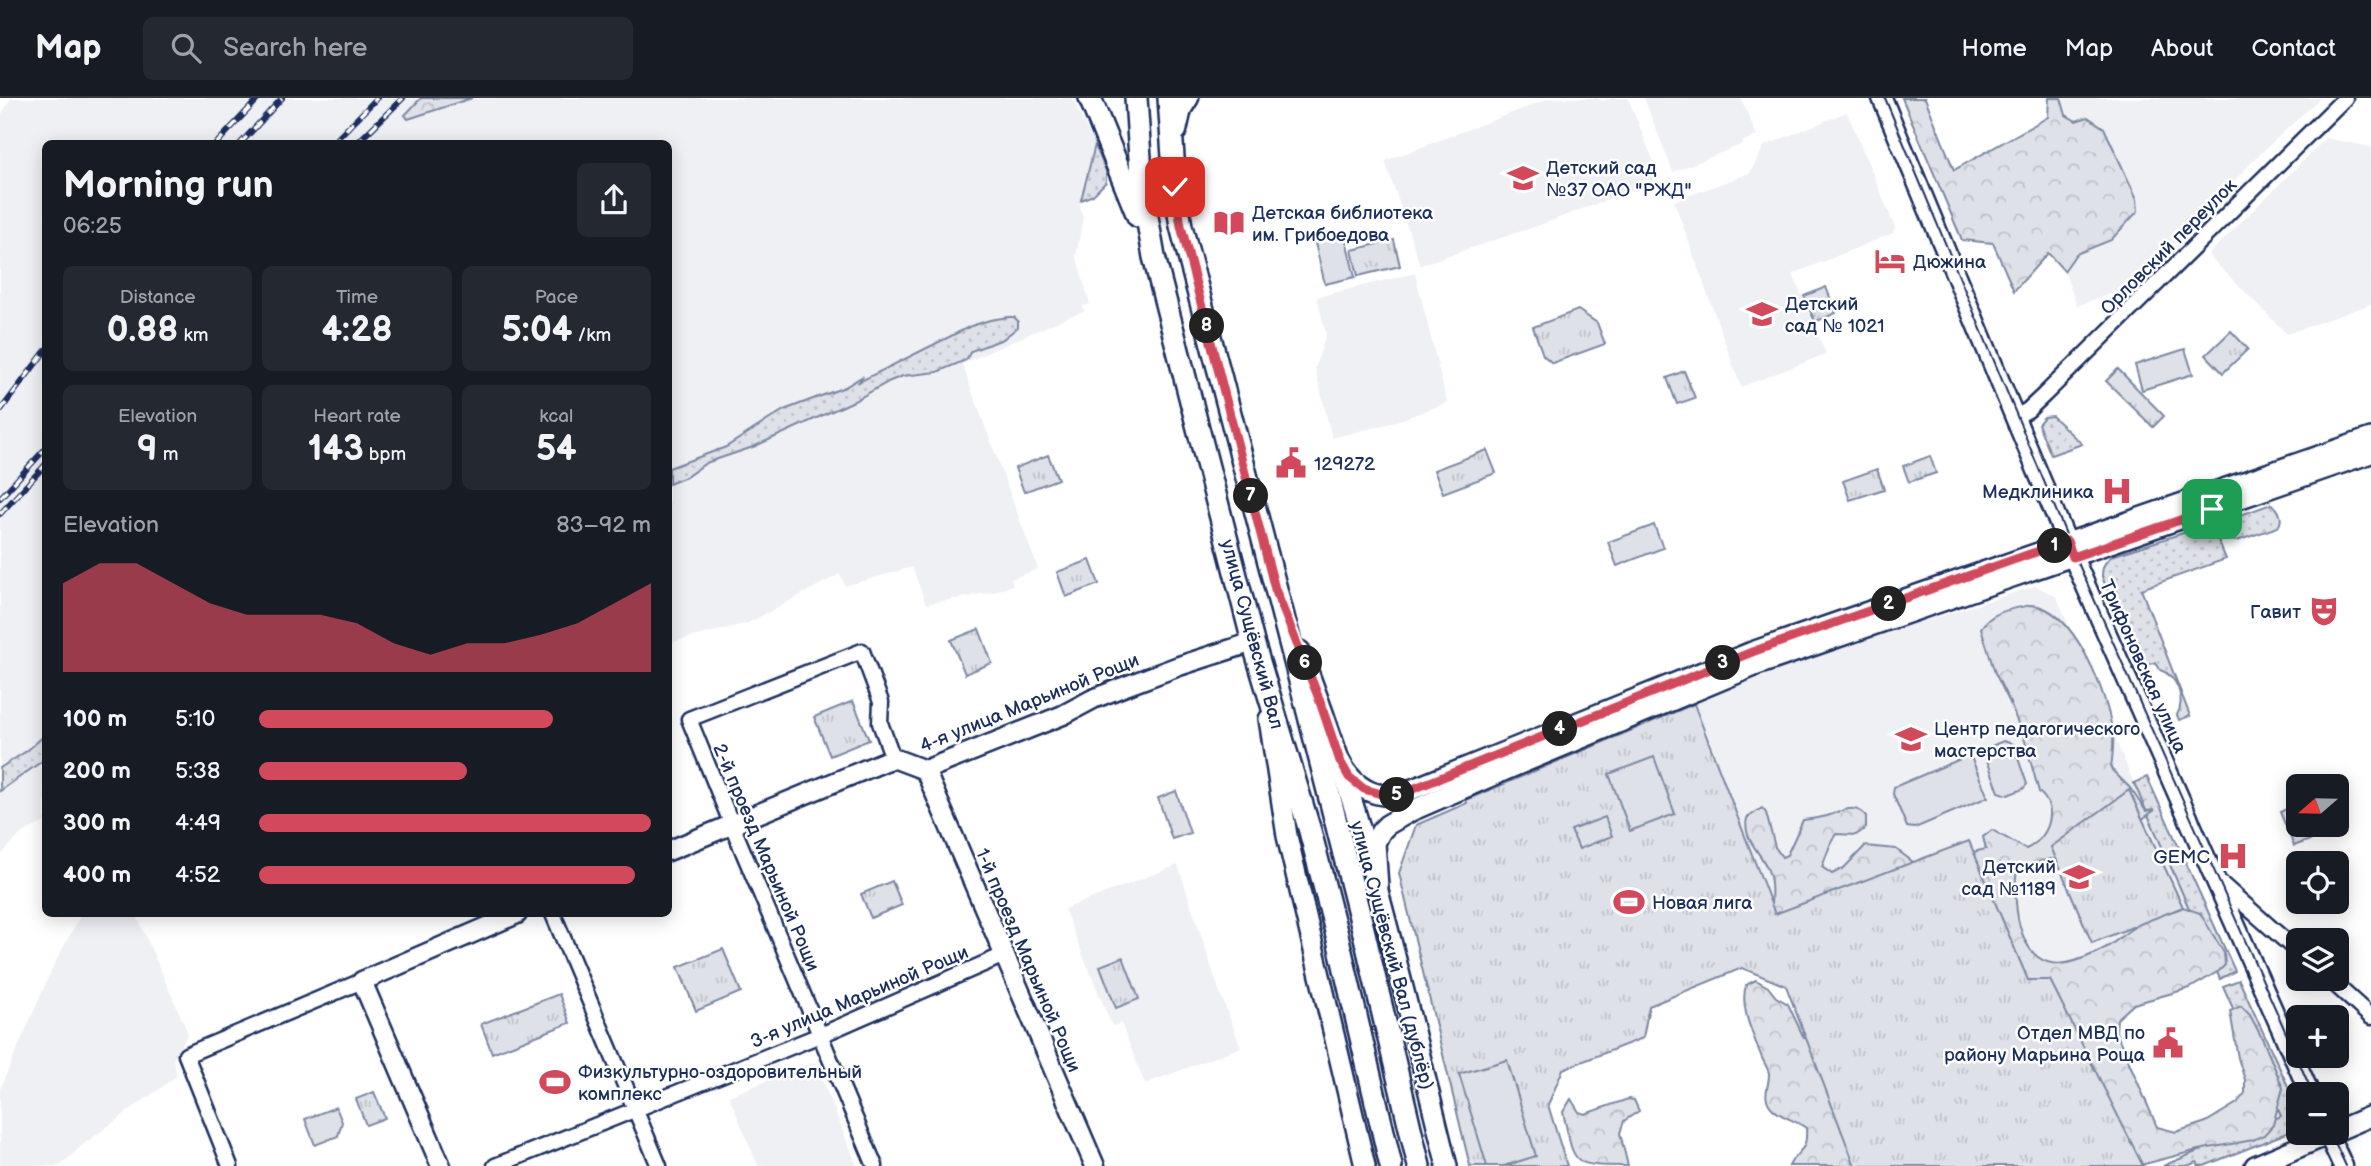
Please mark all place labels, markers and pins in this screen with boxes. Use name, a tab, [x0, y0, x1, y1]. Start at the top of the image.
pin	[1145, 157, 1205, 217]
place label: Детский сад №37 ОАО "РЖД"	[1546, 157, 1692, 202]
school or university icon: Детский сад №37 ОАО "РЖД"	[1506, 161, 1540, 195]
place label: Детская библиотека им. Грибоедова	[1252, 202, 1433, 247]
library icon: Детская библиотека им. Грибоедова	[1212, 206, 1246, 240]
hotel icon: Дюжина	[1873, 244, 1907, 278]
place label: Дюжина	[1913, 251, 1986, 274]
place label: Детский сад № 1021	[1785, 293, 1885, 338]
school or university icon: Детский сад № 1021	[1745, 297, 1779, 331]
pin: 8	[1190, 308, 1224, 344]
public building icon: 129272	[1274, 446, 1308, 480]
place label: 129272	[1314, 453, 1376, 476]
hospital icon: Медклиника	[2100, 474, 2134, 508]
pin: 7	[1234, 478, 1268, 514]
pin	[2182, 479, 2242, 539]
place label: Медклиника	[1982, 481, 2094, 504]
pin: 1	[2038, 528, 2072, 564]
pin: 2	[1871, 587, 1906, 622]
theatre icon: Гавит	[2307, 594, 2341, 628]
place label: Гавит	[2250, 601, 2301, 624]
pin: 6	[1288, 646, 1322, 680]
pin: 3	[1706, 646, 1740, 680]
pin: 4	[1542, 712, 1578, 746]
place label: Центр педагогического мастерства	[1934, 718, 2140, 763]
school or university icon: Центр педагогического мастерства	[1894, 722, 1928, 756]
pin: 5	[1380, 778, 1414, 812]
hospital icon: GEMC	[2216, 839, 2250, 873]
place label: GEMC	[2153, 846, 2210, 869]
place label: Детский сад №1189	[1962, 856, 2056, 901]
school or university icon: Детский сад №1189	[2062, 860, 2096, 894]
sports icon: Новая лига	[1612, 885, 1646, 919]
place label: Новая лига	[1652, 892, 1752, 915]
place label: Отдел МВД по району Марьина Роща	[1944, 1022, 2145, 1067]
public building icon: Отдел МВД по району Марьина Роща	[2151, 1026, 2185, 1060]
place label: Физкультурно-оздоровительный комплекс	[578, 1061, 862, 1106]
sports icon: Физкультурно-оздоровительный комплекс	[538, 1065, 572, 1099]

